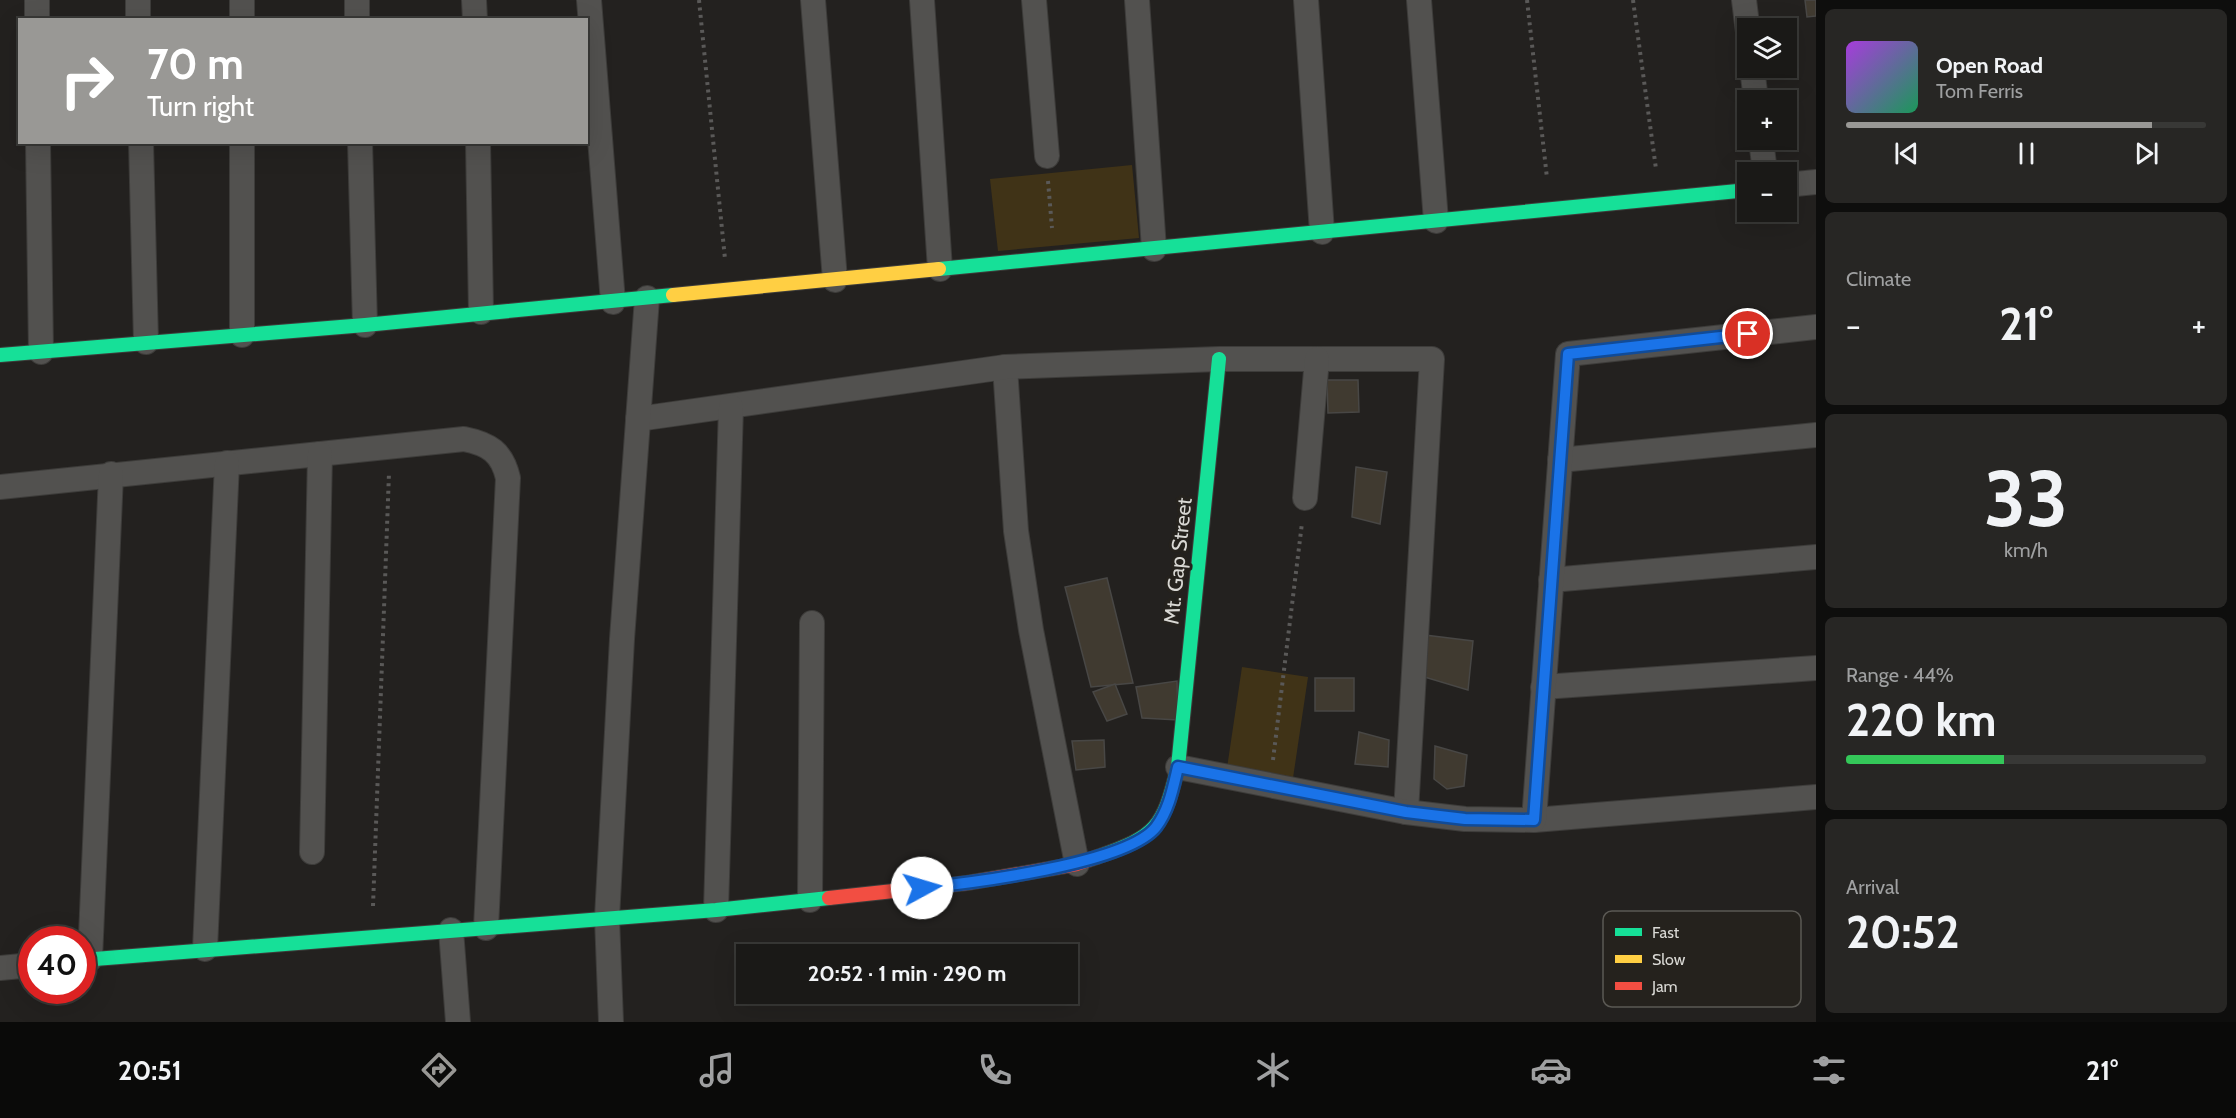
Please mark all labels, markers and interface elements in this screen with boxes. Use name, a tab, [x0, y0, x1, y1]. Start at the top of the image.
map controls	[1737, 18, 1797, 222]
button: layers	[1737, 18, 1797, 78]
text: 70 m	[147, 38, 244, 90]
icon: right	[48, 42, 126, 120]
text: Open Road	[1936, 52, 2043, 79]
text: Tom Ferris	[1936, 79, 2023, 103]
text: Turn right	[147, 90, 254, 123]
button: +	[1737, 90, 1797, 150]
icon: previous	[1890, 137, 1923, 170]
icon: pause	[2010, 137, 2043, 170]
icon: next	[2130, 137, 2163, 170]
button: −	[1737, 162, 1797, 222]
text: Climate	[1846, 267, 1911, 291]
text: 21°	[1999, 297, 2053, 351]
text: −	[1846, 305, 1861, 345]
text: +	[2191, 305, 2206, 345]
pin	[1722, 308, 1773, 359]
icon: arrive	[1731, 317, 1764, 350]
text: 33	[1984, 451, 2068, 546]
street label: Mt. Gap Street	[1158, 496, 1197, 626]
text: km/h	[2004, 538, 2048, 562]
text: Range · 44%	[1846, 663, 1954, 687]
text: 220 km	[1846, 693, 1996, 747]
position arrow	[890, 856, 954, 920]
text: Arrival	[1846, 875, 1899, 899]
text: 20:52	[1846, 905, 1960, 959]
legend	[1603, 911, 1801, 1007]
text: Fast	[1652, 923, 1680, 942]
speed limit sign: 40	[18, 926, 96, 1004]
text: Slow	[1652, 950, 1686, 969]
text: 20:52 · 1 min · 290 m	[808, 960, 1006, 987]
text: Jam	[1651, 977, 1678, 996]
icon: directions	[418, 1049, 460, 1091]
icon: music	[696, 1049, 738, 1091]
icon: phone	[974, 1049, 1016, 1091]
icon: climate	[1252, 1049, 1294, 1091]
icon: car	[1530, 1049, 1572, 1091]
icon: filters	[1808, 1049, 1850, 1091]
text: 20:51	[118, 1054, 182, 1087]
text: 21°	[2086, 1054, 2118, 1087]

